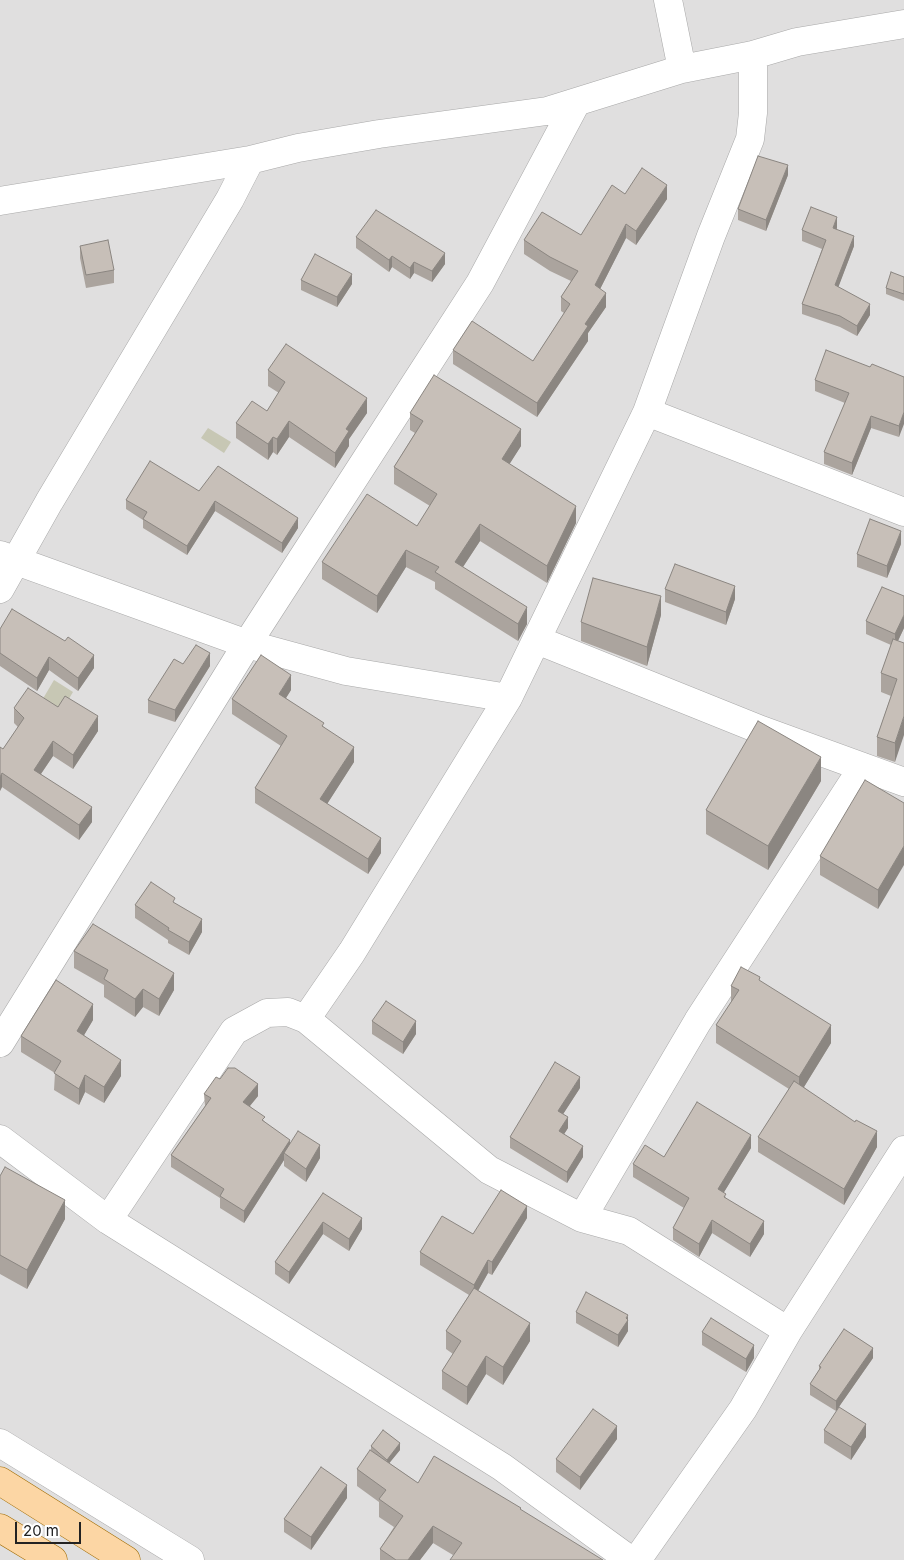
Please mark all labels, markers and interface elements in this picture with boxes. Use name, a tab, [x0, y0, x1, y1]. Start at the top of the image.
scale bar	[18, 1512, 84, 1544]
text: 20 m	[23, 1521, 59, 1540]

